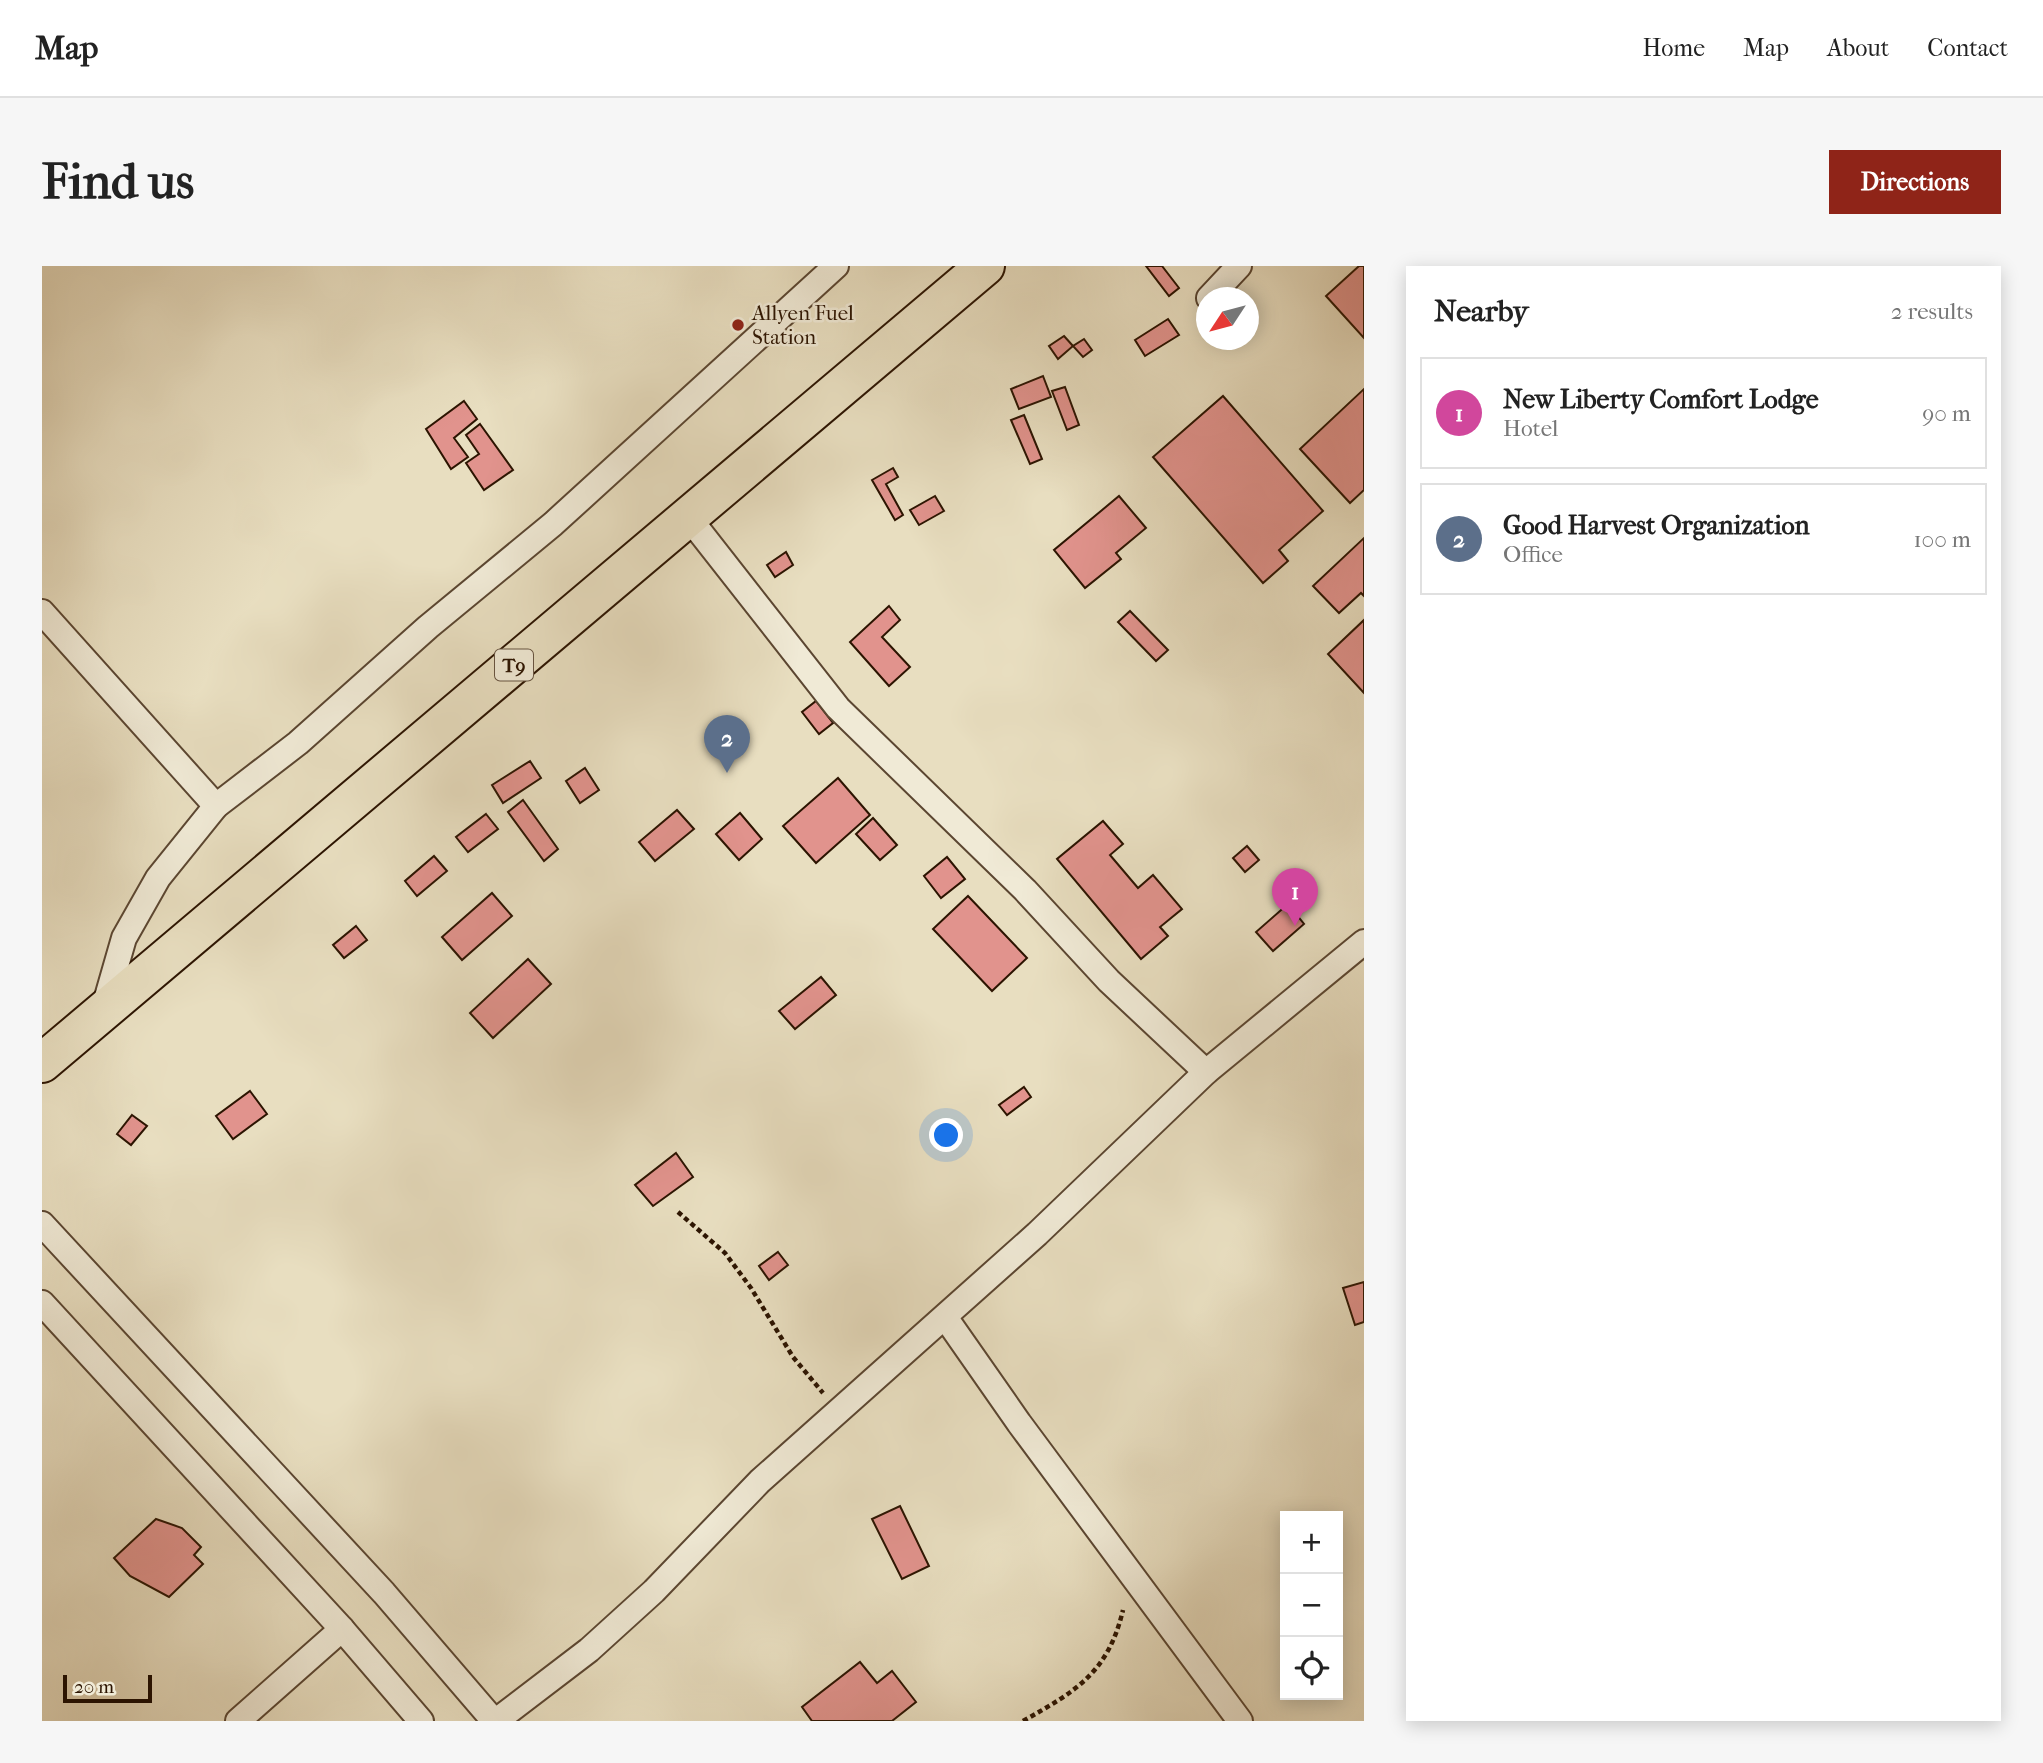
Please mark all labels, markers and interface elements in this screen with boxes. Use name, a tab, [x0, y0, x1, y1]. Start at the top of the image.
text: Map	[35, 29, 98, 68]
text: Home	[1643, 34, 1705, 62]
text: Map	[1743, 34, 1789, 62]
text: About	[1827, 34, 1889, 62]
text: Contact	[1927, 34, 2008, 62]
button: Directions	[1829, 150, 2001, 214]
text: Find us	[42, 153, 194, 211]
north arrow	[1196, 287, 1259, 350]
text: Nearby	[1434, 294, 1529, 329]
text: 2 results	[1891, 298, 1973, 325]
place label: Allyen Fuel Station	[751, 301, 854, 349]
marker: Allyen Fuel Station	[730, 317, 746, 333]
text: New Liberty Comfort Lodge	[1503, 384, 1819, 415]
text: 1	[1455, 400, 1463, 427]
text: 90 m	[1922, 400, 1971, 427]
text: Hotel	[1503, 415, 1558, 442]
text: Good Harvest Organization	[1503, 510, 1810, 541]
text: 2	[1453, 526, 1465, 553]
text: 100 m	[1913, 526, 1971, 553]
text: Office	[1503, 541, 1563, 568]
road number: T9	[495, 650, 533, 680]
pin: 2	[704, 715, 750, 773]
pin: 1	[1272, 868, 1318, 926]
your location	[929, 1118, 963, 1152]
map controls	[1280, 1511, 1343, 1700]
button: +	[1280, 1511, 1343, 1574]
button: −	[1280, 1574, 1343, 1637]
button: locate	[1280, 1637, 1343, 1700]
scale bar	[63, 1672, 152, 1704]
text: 20 m	[74, 1676, 114, 1698]

